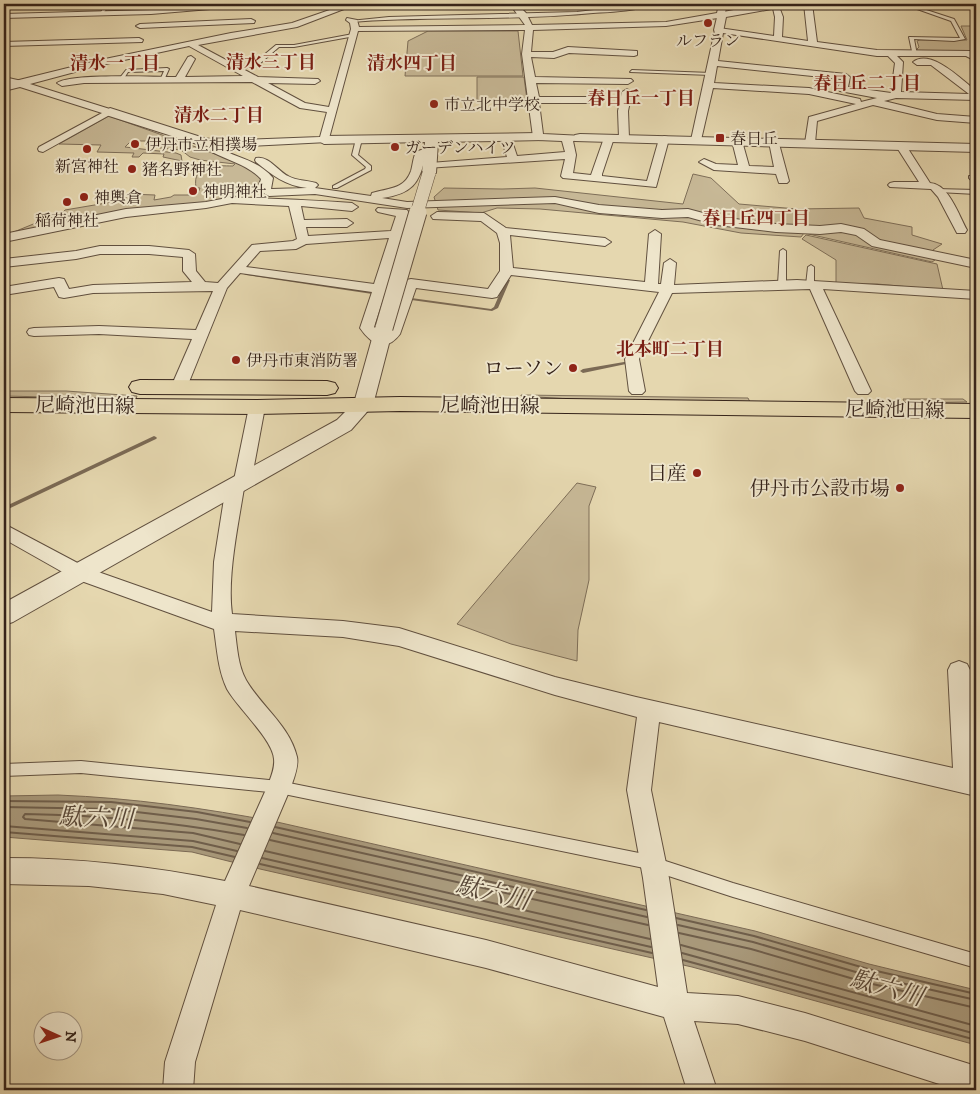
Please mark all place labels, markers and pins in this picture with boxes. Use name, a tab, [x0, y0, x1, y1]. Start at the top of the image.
marker: ルフラン	[702, 17, 714, 29]
place label: ルフラン	[676, 31, 740, 51]
place label: 市立北中学校	[444, 95, 540, 115]
marker: 市立北中学校	[428, 98, 440, 110]
place label: 春日丘	[730, 129, 778, 149]
marker: 春日丘	[714, 132, 726, 144]
place label: 伊丹市立相撲場	[145, 135, 257, 155]
marker: 伊丹市立相撲場	[129, 138, 141, 150]
place label: ガーデンハイツ	[405, 138, 516, 158]
marker: ガーデンハイツ	[389, 141, 401, 153]
marker: 新宮神社	[81, 143, 93, 155]
place label: 新宮神社	[55, 157, 119, 177]
place label: 猪名野神社	[142, 160, 222, 180]
marker: 猪名野神社	[126, 163, 138, 175]
place label: 神明神社	[203, 182, 267, 202]
marker: 神明神社	[187, 185, 199, 197]
place label: 神輿倉	[94, 188, 142, 208]
marker: 神輿倉	[78, 191, 90, 203]
marker: 稲荷神社	[61, 196, 73, 208]
place label: 稲荷神社	[35, 211, 99, 231]
place label: 伊丹市東消防署	[246, 351, 358, 371]
marker: 伊丹市東消防署	[230, 354, 242, 366]
place label: ローソン	[484, 357, 563, 382]
marker: ローソン	[567, 362, 579, 374]
place label: 日産	[647, 462, 687, 487]
marker: 日産	[691, 467, 703, 479]
place label: 伊丹市公設市場	[750, 477, 890, 502]
marker: 伊丹市公設市場	[894, 482, 906, 494]

